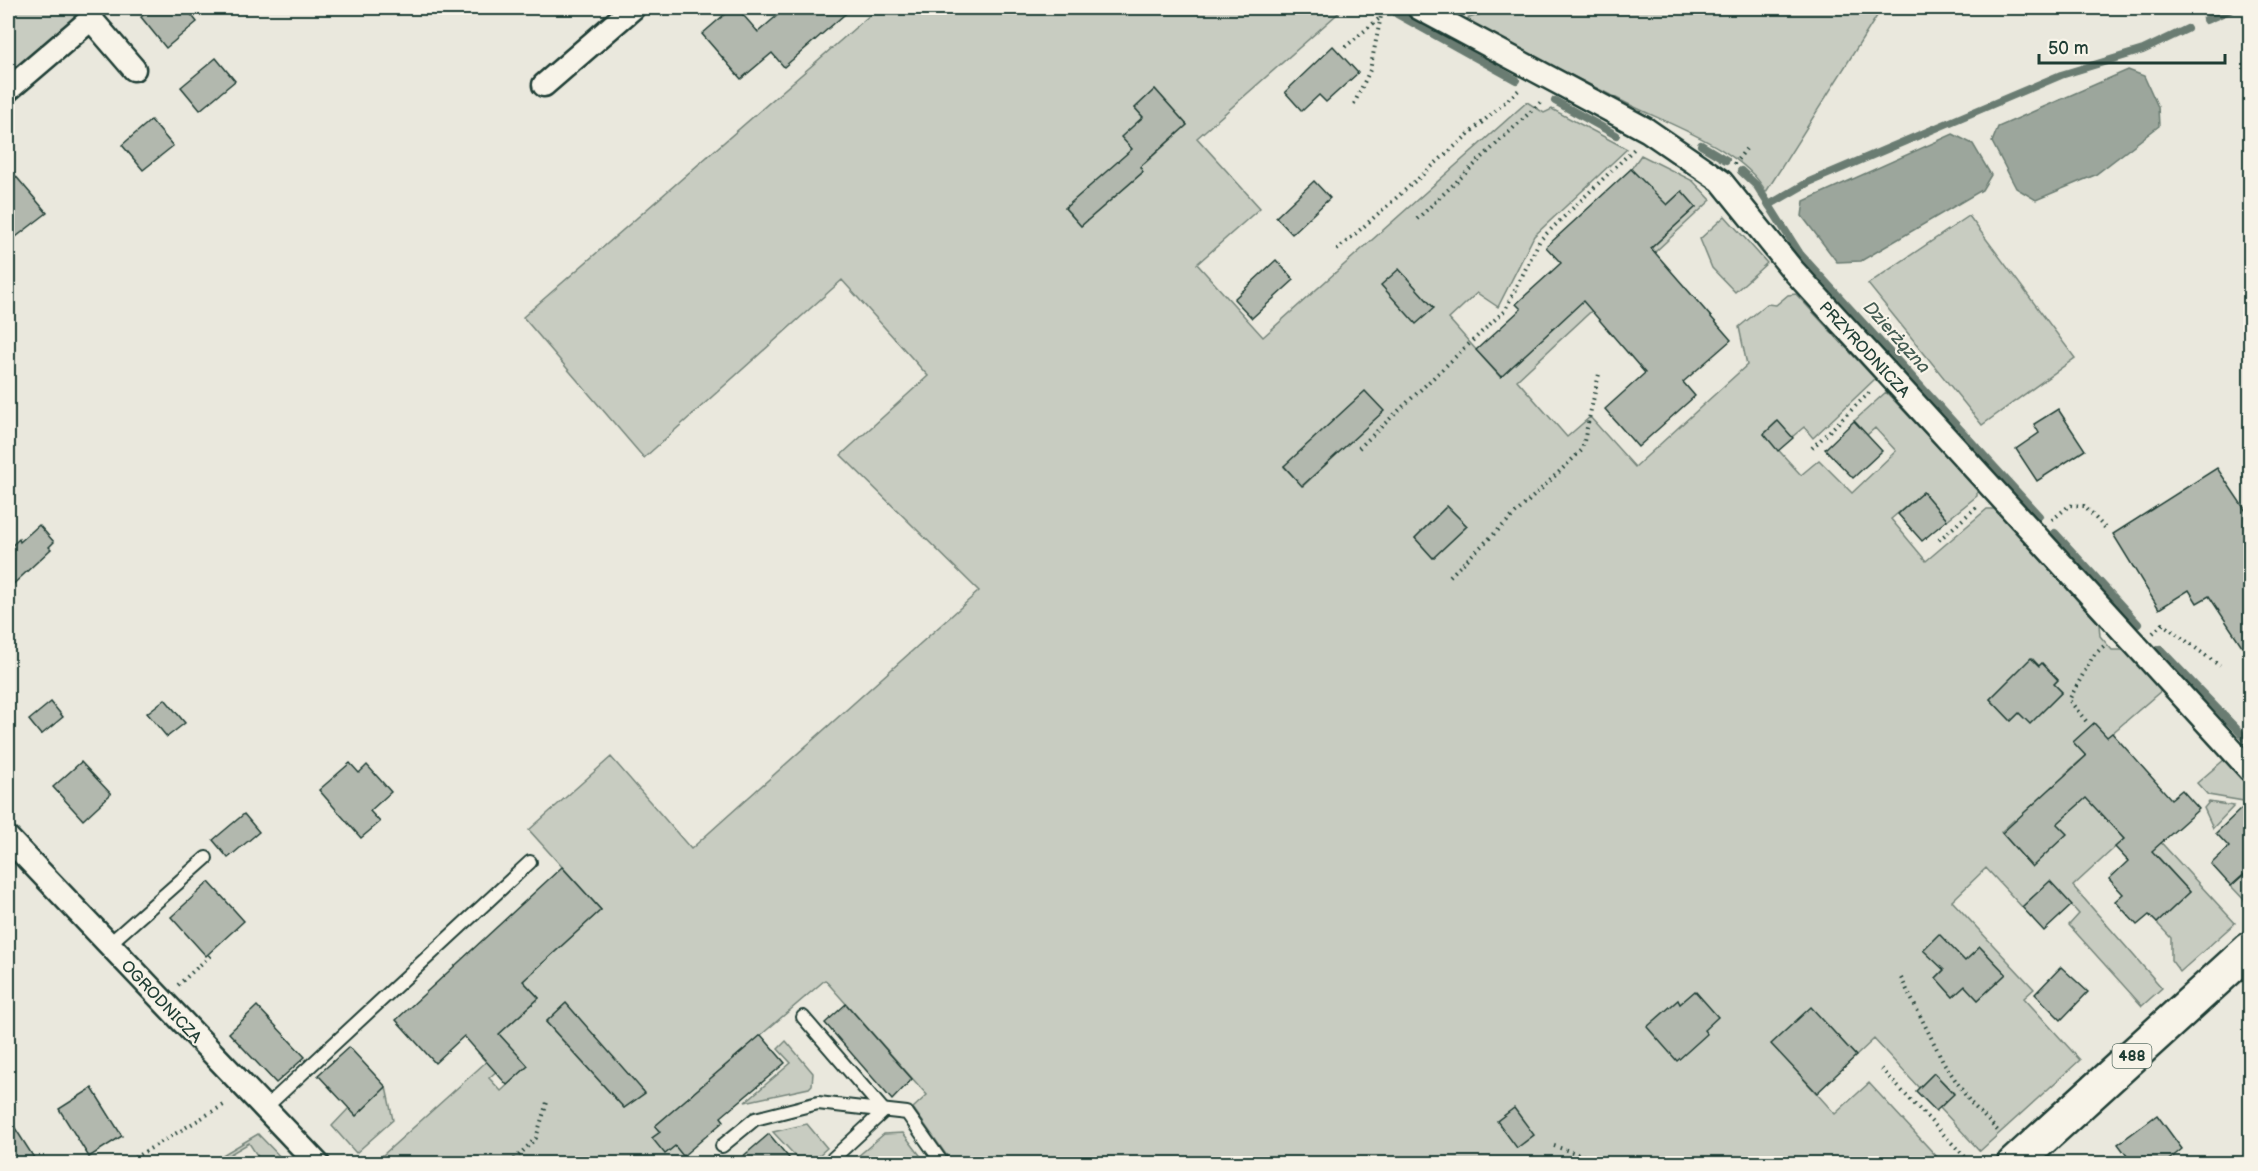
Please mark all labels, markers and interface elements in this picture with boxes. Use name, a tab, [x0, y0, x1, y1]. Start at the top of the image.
scale bar	[2039, 27, 2225, 65]
text: 50 m	[2048, 38, 2089, 59]
water label: Dzierżązna	[1859, 297, 1934, 378]
street label: PRZYRODNICZA	[1815, 298, 1913, 402]
street label: OGRODNICZA	[117, 957, 205, 1047]
road number: 488	[2112, 1044, 2152, 1068]

